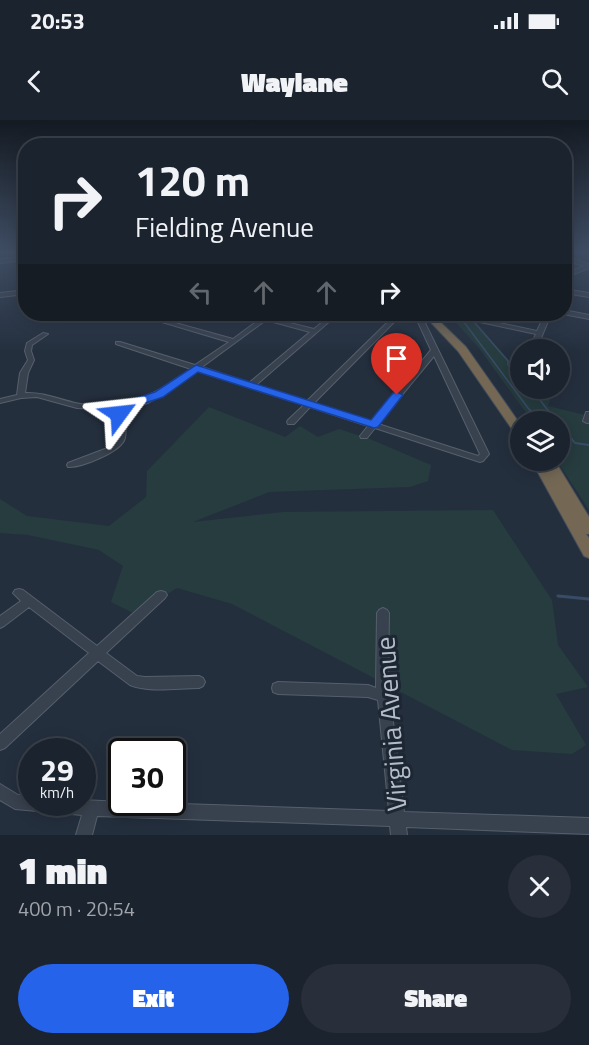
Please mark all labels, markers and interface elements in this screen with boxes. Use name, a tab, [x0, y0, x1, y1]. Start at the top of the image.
text: 20:53	[30, 4, 85, 38]
text: Waylane	[241, 61, 348, 102]
icon: back	[18, 65, 51, 98]
icon: search	[538, 65, 571, 98]
text: 120 m	[135, 148, 250, 212]
icon: right	[36, 162, 114, 240]
text: Fielding Avenue	[135, 206, 314, 247]
icon: left	[184, 276, 217, 309]
icon: ahead	[247, 276, 280, 309]
icon: ahead	[310, 276, 343, 309]
icon: right	[373, 276, 406, 309]
pin	[371, 333, 422, 395]
map controls	[510, 339, 570, 471]
button: sound	[510, 339, 570, 399]
icon: arrive	[380, 342, 413, 375]
position arrow	[87, 382, 151, 446]
button: layers	[510, 411, 570, 471]
street label: Virginia Avenue	[363, 635, 417, 813]
speed limit sign: 30	[108, 738, 186, 816]
text: 29	[40, 747, 74, 793]
text: km/h	[40, 781, 74, 804]
text: 1 min	[18, 843, 107, 898]
button: close	[508, 855, 571, 918]
text: 400 m · 20:54	[18, 893, 135, 924]
button: Exit	[18, 964, 289, 1033]
button: Share	[301, 964, 571, 1033]

